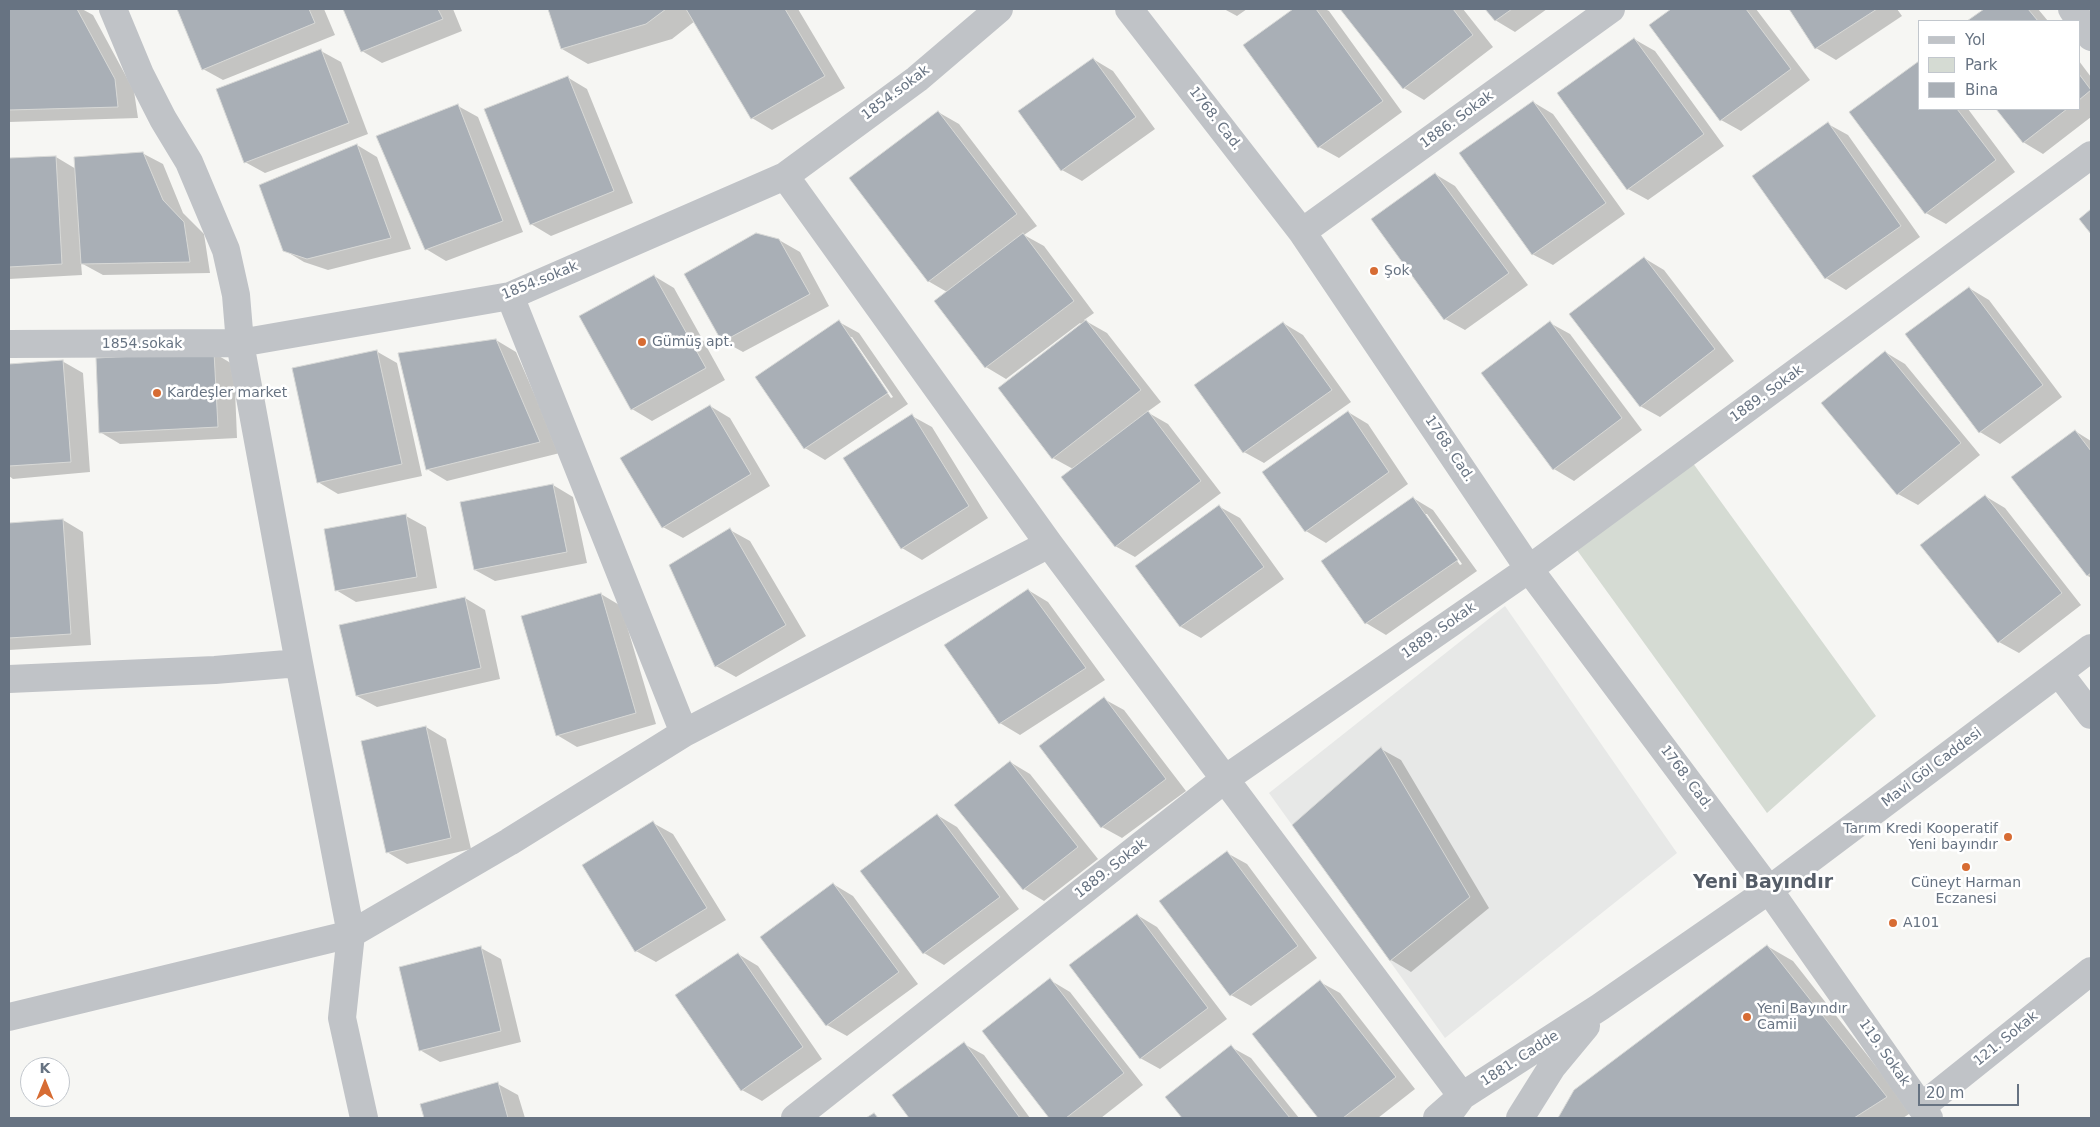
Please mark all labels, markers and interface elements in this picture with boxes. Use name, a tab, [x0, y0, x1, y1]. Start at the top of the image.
legend	[1918, 20, 2080, 110]
text: Yol	[1965, 31, 1986, 49]
text: Park	[1965, 56, 1997, 74]
street label: 1854.sokak	[859, 62, 933, 124]
text: Bina	[1965, 81, 1998, 99]
street label: 1768. Cad.	[1185, 84, 1245, 154]
street label: 1886. Sokak	[1417, 88, 1497, 152]
street label: 1854.sokak	[500, 258, 580, 304]
place label: Şok	[1384, 263, 1410, 279]
marker: Şok	[1368, 265, 1380, 277]
place label: Gümüş apt.	[652, 334, 733, 350]
street label: 1854.sokak	[102, 336, 182, 352]
marker: Gümüş apt.	[636, 336, 648, 348]
street label: 1889. Sokak	[1727, 362, 1807, 426]
place label: Kardeşler market	[167, 385, 287, 401]
marker: Kardeşler market	[151, 387, 163, 399]
street label: 1768. Cad.	[1421, 413, 1477, 485]
street label: 1889. Sokak	[1399, 599, 1479, 663]
street label: Mavi Göl Caddesi	[1879, 725, 1985, 811]
street label: 1768. Cad.	[1656, 743, 1716, 813]
place label: Tarım Kredi Kooperatif Yeni bayındır	[1843, 821, 1998, 854]
marker: Tarım Kredi Kooperatif Yeni bayındır	[2002, 831, 2014, 843]
street label: 1889. Sokak	[1072, 836, 1150, 902]
marker: Cüneyt Harman Eczanesi	[1960, 861, 1972, 873]
district label: Yeni Bayındır	[1693, 872, 1833, 894]
place label: Cüneyt Harman Eczanesi	[1911, 875, 2021, 908]
place label: A101	[1903, 915, 1939, 931]
marker: A101	[1887, 917, 1899, 929]
place label: Yeni Bayındır Camii	[1757, 1001, 1847, 1034]
street label: 121. Sokak	[1971, 1008, 2041, 1070]
marker: Yeni Bayındır Camii	[1741, 1011, 1753, 1023]
street label: 119. Sokak	[1855, 1016, 1913, 1090]
street label: 1881. Cadde	[1478, 1028, 1562, 1090]
north arrow	[20, 1057, 70, 1107]
text: K	[40, 1060, 50, 1076]
scale bar	[1920, 1074, 2021, 1106]
text: 20 m	[1926, 1084, 1964, 1102]

